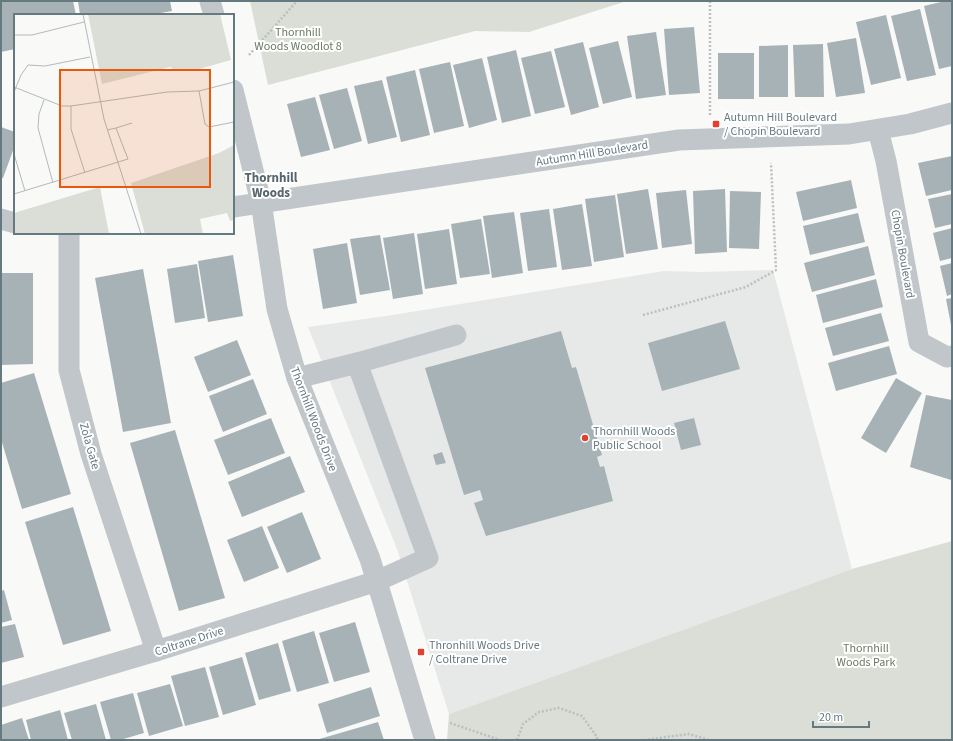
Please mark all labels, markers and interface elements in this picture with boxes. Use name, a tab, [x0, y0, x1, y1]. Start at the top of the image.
inset map	[14, 14, 234, 234]
park label: Thornhill Woods Woodlot 8	[254, 24, 342, 55]
place label: Autumn Hill Boulevard / Chopin Boulevard	[724, 109, 837, 140]
marker: Autumn Hill Boulevard / Chopin Boulevard	[711, 119, 721, 129]
street label: Autumn Hill Boulevard	[535, 136, 649, 171]
district label: Thornhill Woods	[245, 169, 298, 202]
street label: Chopin Boulevard	[886, 208, 919, 300]
street label: Thornhill Woods Drive	[286, 364, 341, 474]
street label: Zola Gate	[75, 421, 104, 471]
place label: Thornhill Woods Public School	[593, 423, 675, 454]
marker: Thornhill Woods Public School	[580, 433, 590, 443]
street label: Coltrane Drive	[153, 622, 226, 661]
place label: Thronhill Woods Drive / Coltrane Drive	[429, 637, 540, 668]
park label: Thornhill Woods Park	[837, 640, 896, 671]
marker: Thronhill Woods Drive / Coltrane Drive	[416, 647, 426, 657]
scale bar	[813, 703, 869, 729]
text: 20 m	[819, 709, 843, 726]

